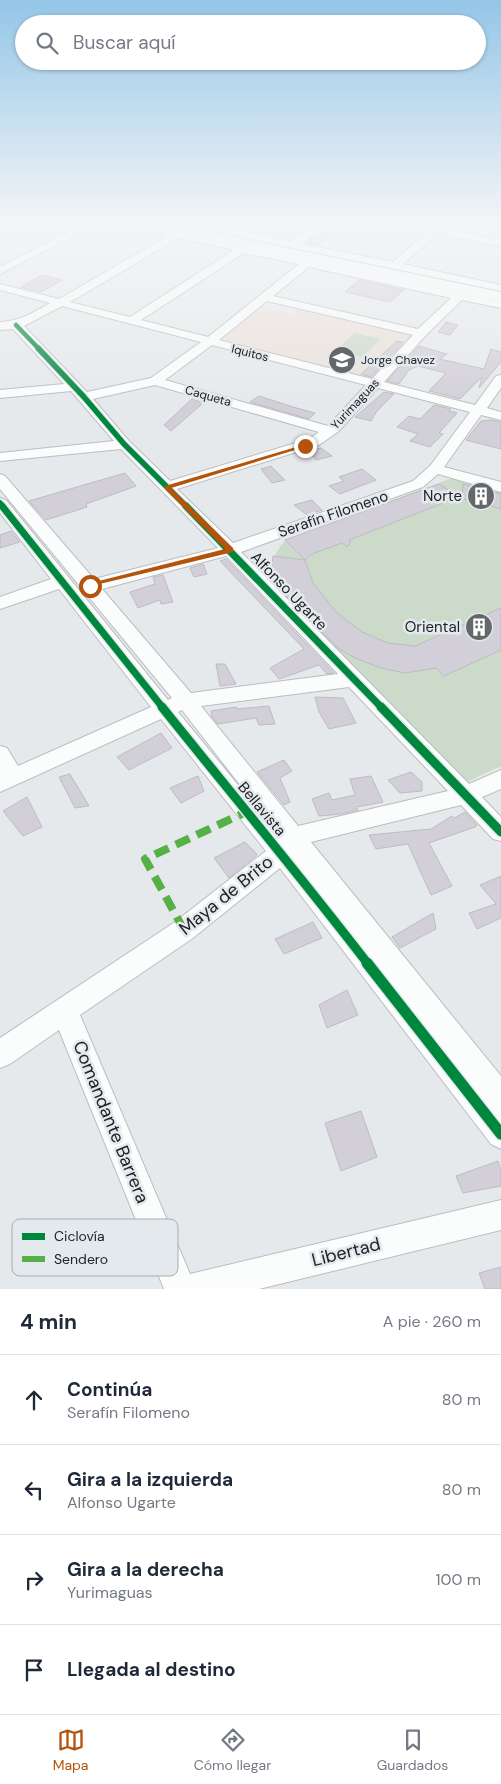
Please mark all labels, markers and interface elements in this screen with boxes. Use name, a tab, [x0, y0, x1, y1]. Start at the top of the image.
search box	[15, 15, 486, 70]
icon: search	[33, 29, 61, 57]
text: Buscar aquí	[73, 30, 176, 55]
street label: Iquitos	[230, 341, 270, 365]
school or university icon: Jorge Chavez	[327, 345, 357, 375]
place label: Jorge Chavez	[361, 352, 435, 368]
street label: Yurimaguas	[327, 375, 383, 433]
street label: Caqueta	[183, 382, 233, 410]
route end	[294, 435, 317, 458]
building icon: Norte	[466, 481, 496, 511]
street label: Serafín Filomeno	[275, 486, 391, 542]
place label: Norte	[423, 486, 462, 506]
street label: Alfonso Ugarte	[246, 547, 332, 635]
route start	[79, 575, 102, 598]
building icon: Oriental	[464, 612, 494, 642]
place label: Oriental	[405, 617, 460, 637]
street label: Bellavista	[233, 778, 291, 840]
street label: Maya de Brito	[174, 850, 278, 940]
street label: Comandante Barrera	[67, 1037, 155, 1207]
legend	[12, 1219, 178, 1276]
text: Ciclovía	[54, 1227, 105, 1245]
street label: Libertad	[309, 1232, 383, 1272]
text: Sendero	[54, 1250, 108, 1268]
text: 4 min	[20, 1308, 77, 1336]
text: A pie · 260 m	[383, 1311, 481, 1332]
text: Continúa	[67, 1377, 152, 1402]
icon: ahead	[20, 1386, 48, 1414]
text: 80 m	[442, 1389, 481, 1410]
text: Serafín Filomeno	[67, 1402, 190, 1423]
text: Gira a la izquierda	[67, 1467, 233, 1492]
icon: left	[20, 1476, 48, 1504]
text: 80 m	[442, 1479, 481, 1500]
text: Alfonso Ugarte	[67, 1492, 176, 1513]
text: Gira a la derecha	[67, 1557, 224, 1582]
icon: right	[20, 1566, 48, 1594]
text: 100 m	[436, 1569, 481, 1590]
text: Yurimaguas	[67, 1582, 153, 1603]
icon: arrive	[20, 1656, 48, 1684]
text: Llegada al destino	[67, 1657, 236, 1682]
tab: Mapa	[53, 1726, 88, 1774]
tab: Cómo llegar	[194, 1726, 271, 1774]
tab: Guardados	[377, 1726, 448, 1774]

